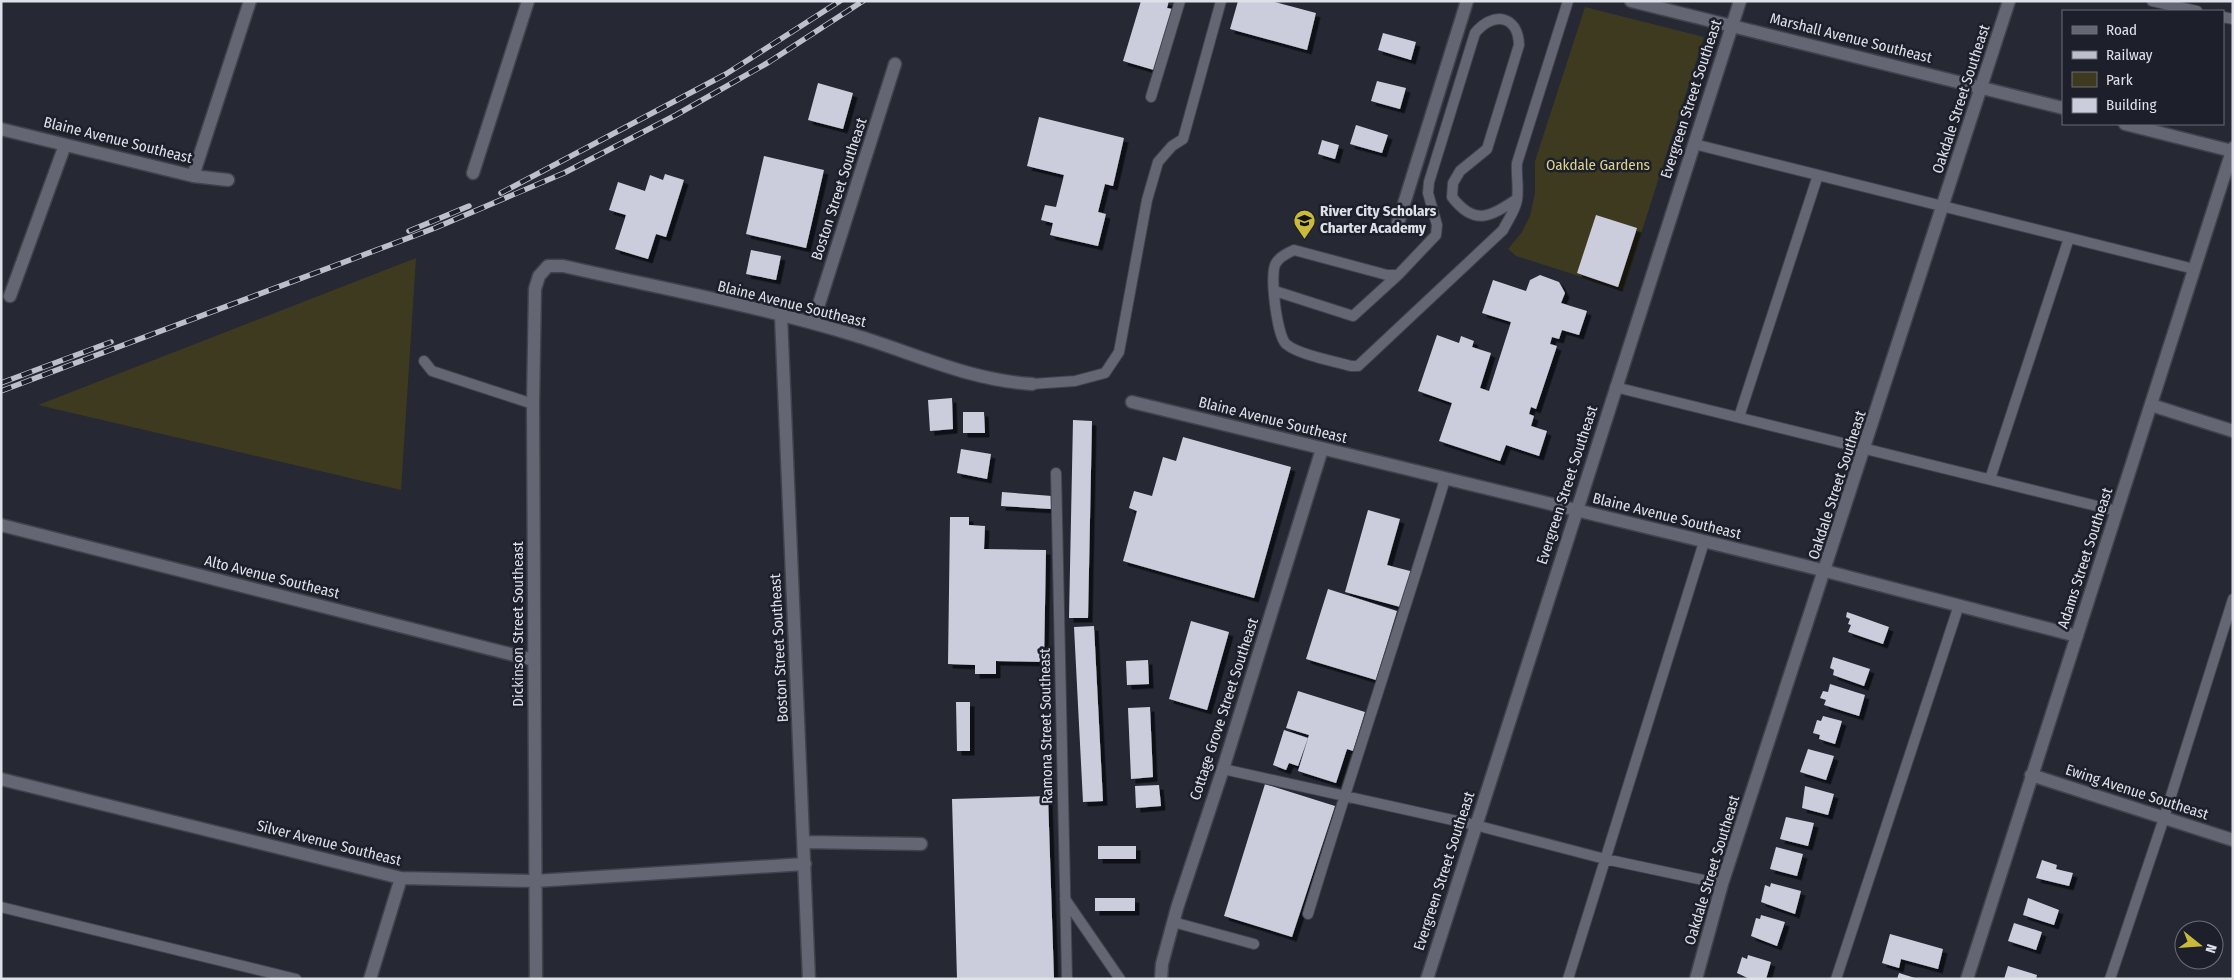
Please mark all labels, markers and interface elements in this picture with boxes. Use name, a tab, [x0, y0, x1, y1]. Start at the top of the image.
street label: Marshall Avenue Southeast	[1768, 9, 1934, 67]
legend	[2062, 10, 2224, 125]
street label: Evergreen Street Southeast	[1657, 17, 1725, 181]
text: Road	[2106, 21, 2137, 39]
street label: Oakdale Street Southeast	[1928, 22, 1994, 176]
text: Railway	[2106, 46, 2153, 64]
text: Park	[2106, 71, 2133, 89]
text: Building	[2106, 96, 2157, 114]
street label: Blaine Avenue Southeast	[42, 113, 194, 167]
street label: Boston Street Southeast	[807, 115, 871, 263]
park label: Oakdale Gardens	[1546, 156, 1650, 174]
place label: River City Scholars Charter Academy	[1320, 202, 1437, 237]
school or university icon: River City Scholars Charter Academy	[1292, 208, 1316, 239]
street label: Blaine Avenue Southeast	[716, 277, 868, 331]
street label: Blaine Avenue Southeast	[1197, 393, 1349, 447]
street label: Evergreen Street Southeast	[1533, 403, 1601, 567]
street label: Oakdale Street Southeast	[1804, 408, 1870, 562]
street label: Adams Street Southeast	[2054, 485, 2116, 631]
street label: Blaine Avenue Southeast	[1591, 489, 1743, 543]
street label: Dickinson Street Southeast	[509, 541, 527, 707]
street label: Alto Avenue Southeast	[203, 552, 341, 602]
street label: Boston Street Southeast	[766, 573, 792, 723]
street label: Cottage Grove Street Southeast	[1186, 615, 1262, 803]
street label: Ramona Street Southeast	[1036, 648, 1056, 804]
street label: Ewing Avenue Southeast	[2063, 760, 2211, 824]
street label: Evergreen Street Southeast	[1410, 789, 1478, 953]
street label: Oakdale Street Southeast	[1681, 793, 1743, 947]
street label: Silver Avenue Southeast	[255, 816, 403, 870]
north arrow	[2174, 920, 2224, 970]
text: N	[2202, 942, 2220, 955]

